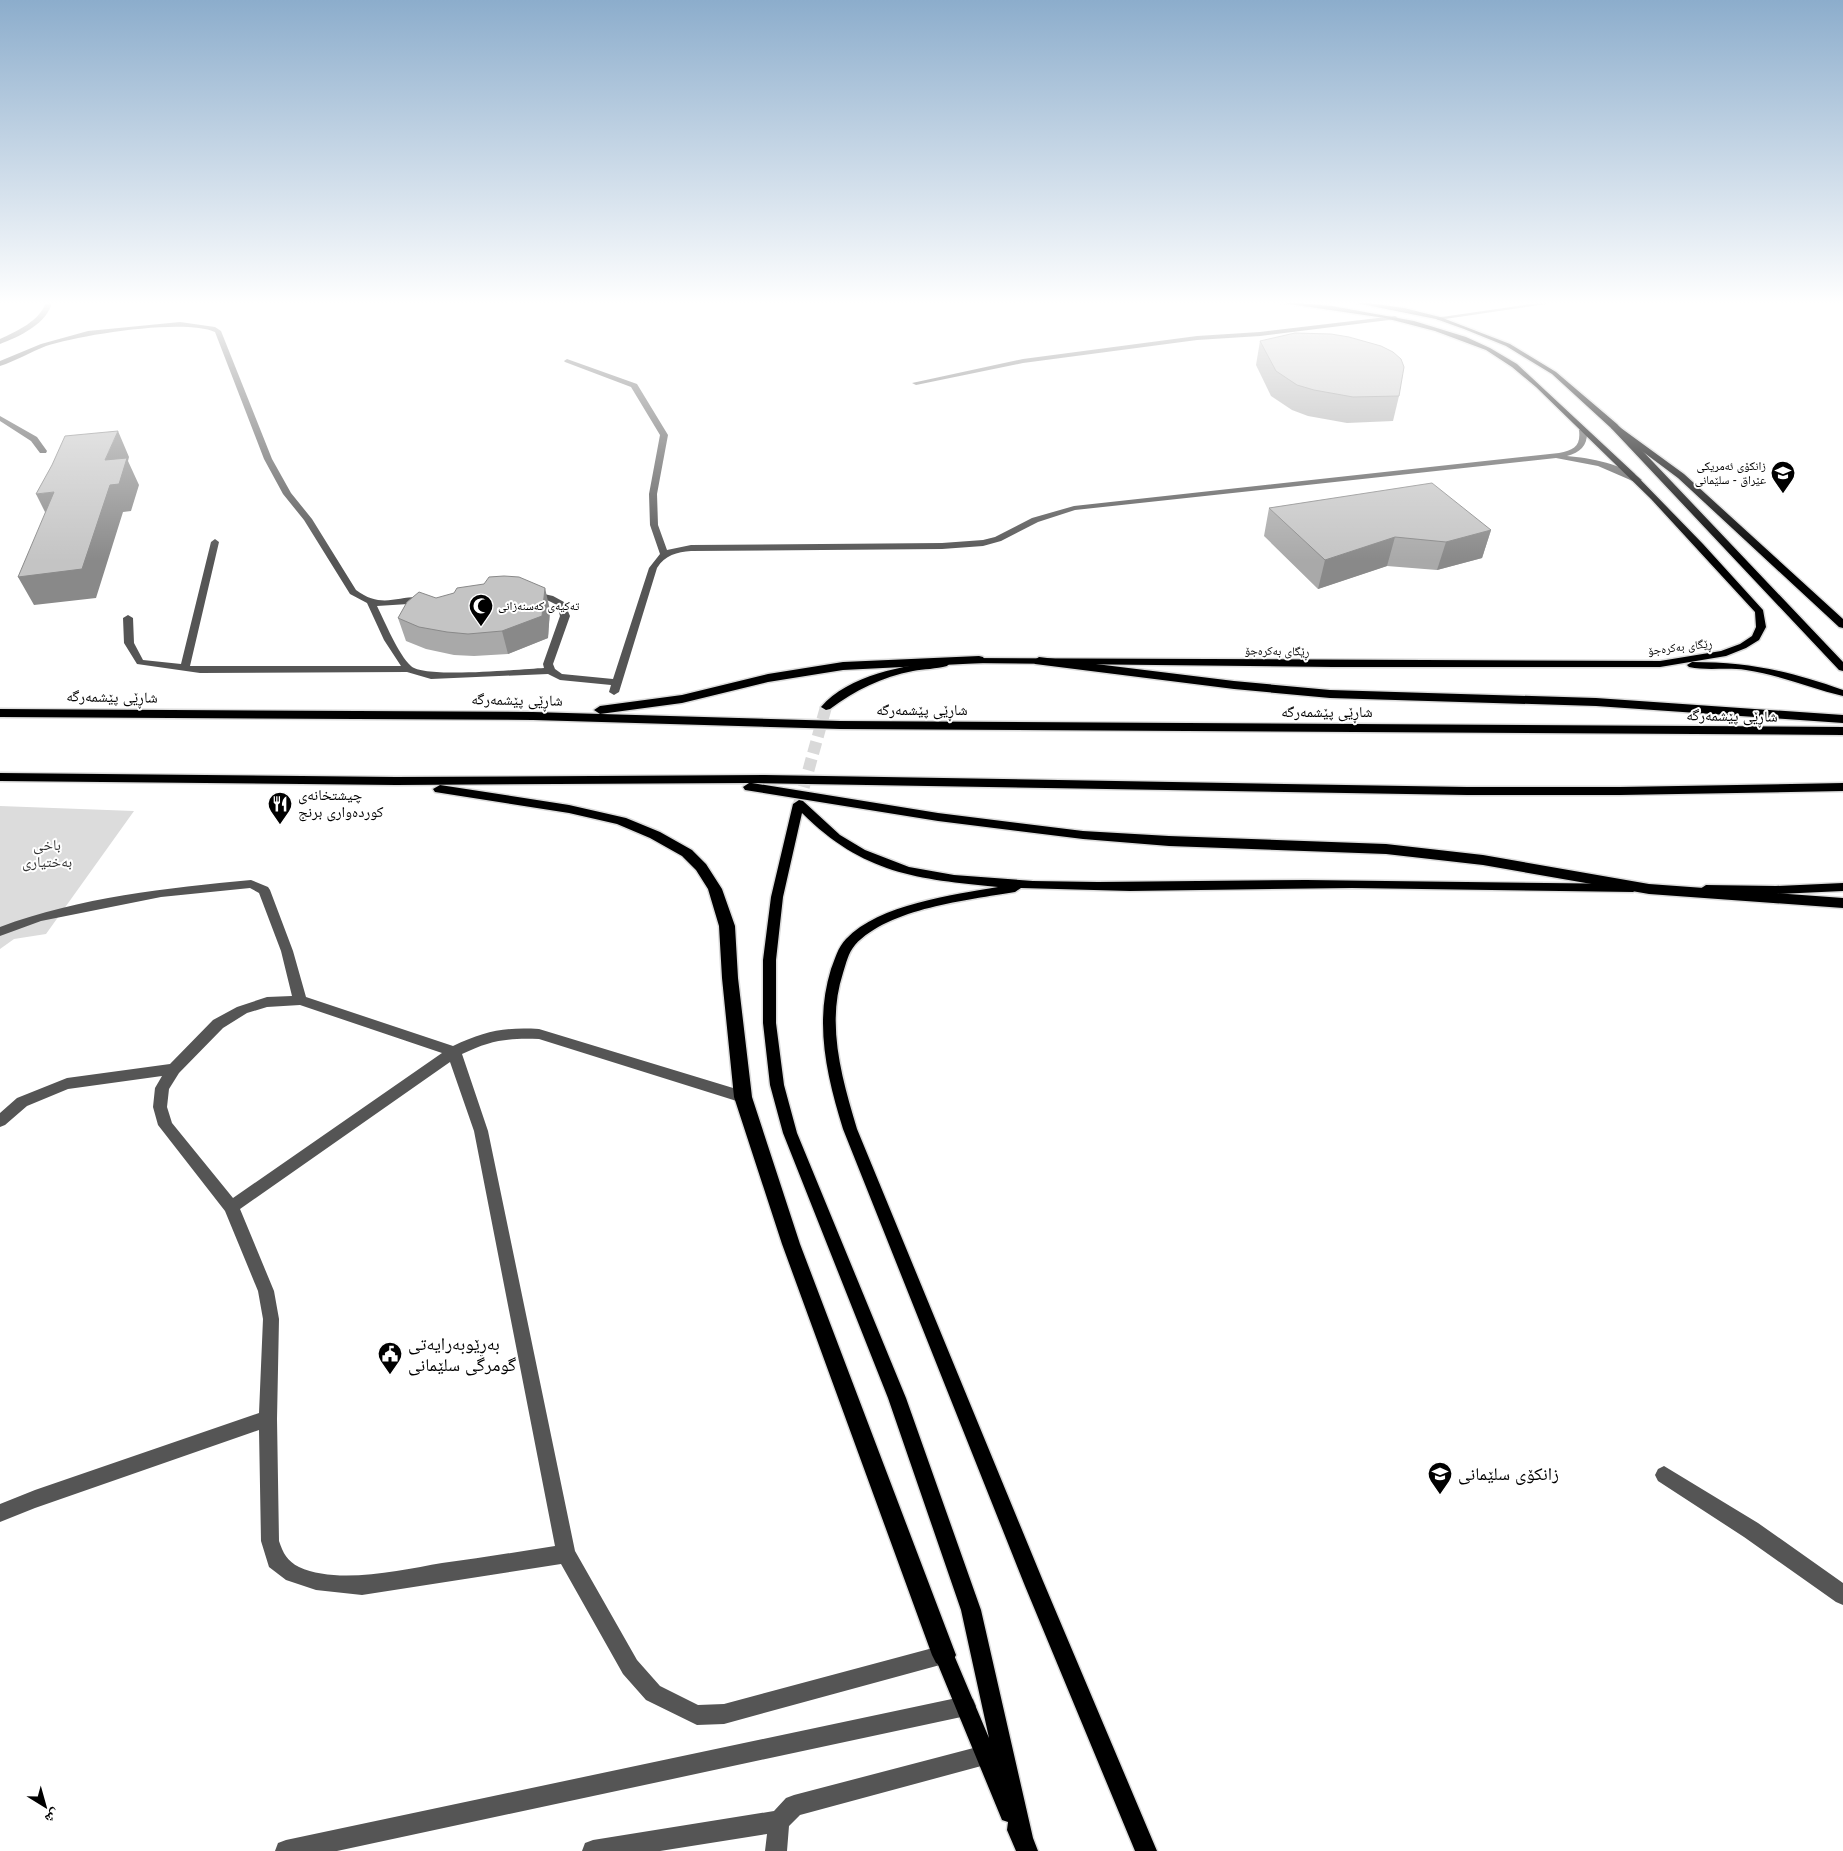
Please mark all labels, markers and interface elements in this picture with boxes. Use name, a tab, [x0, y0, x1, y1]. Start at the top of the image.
place label: زانکۆی ئەمریکی عێراق - سلێمانی	[1695, 459, 1766, 487]
school or university icon: زانکۆی ئەمریکی عێراق - سلێمانی	[1770, 460, 1796, 494]
mosque icon: تەکیەی کەسنەزانی	[468, 593, 494, 627]
place label: تەکیەی کەسنەزانی	[498, 599, 580, 613]
street label: ڕێگای بەکرەجۆ	[1647, 636, 1714, 660]
street label: ڕێگای بەکرەجۆ	[1244, 643, 1310, 661]
street label: شاڕێی پێشمەرگە	[66, 687, 158, 710]
street label: شاڕێی پێشمەرگە	[471, 690, 563, 713]
street label: شاڕێی پێشمەرگە	[876, 701, 968, 722]
street label: شاڕێی پێشمەرگە	[1281, 703, 1373, 724]
street label: شاڕێی پێشمەرگە	[1686, 706, 1778, 729]
place label: چيشتخانەی کوردەواری برنج	[298, 786, 383, 822]
restaurant icon: چيشتخانەی کوردەواری برنج	[267, 791, 293, 825]
park label: باخی بەختیاری	[22, 836, 72, 872]
place label: بەڕێوبەرایەتی گومرگی سلێمانی	[408, 1334, 517, 1376]
public building icon: بەڕێوبەرایەتی گومرگی سلێمانی	[377, 1341, 403, 1375]
school or university icon: زانکۆی سلێمانی	[1427, 1461, 1453, 1495]
place label: زانکۆی سلێمانی	[1458, 1464, 1559, 1485]
north arrow	[20, 1781, 70, 1831]
text: ش	[41, 1805, 64, 1827]

